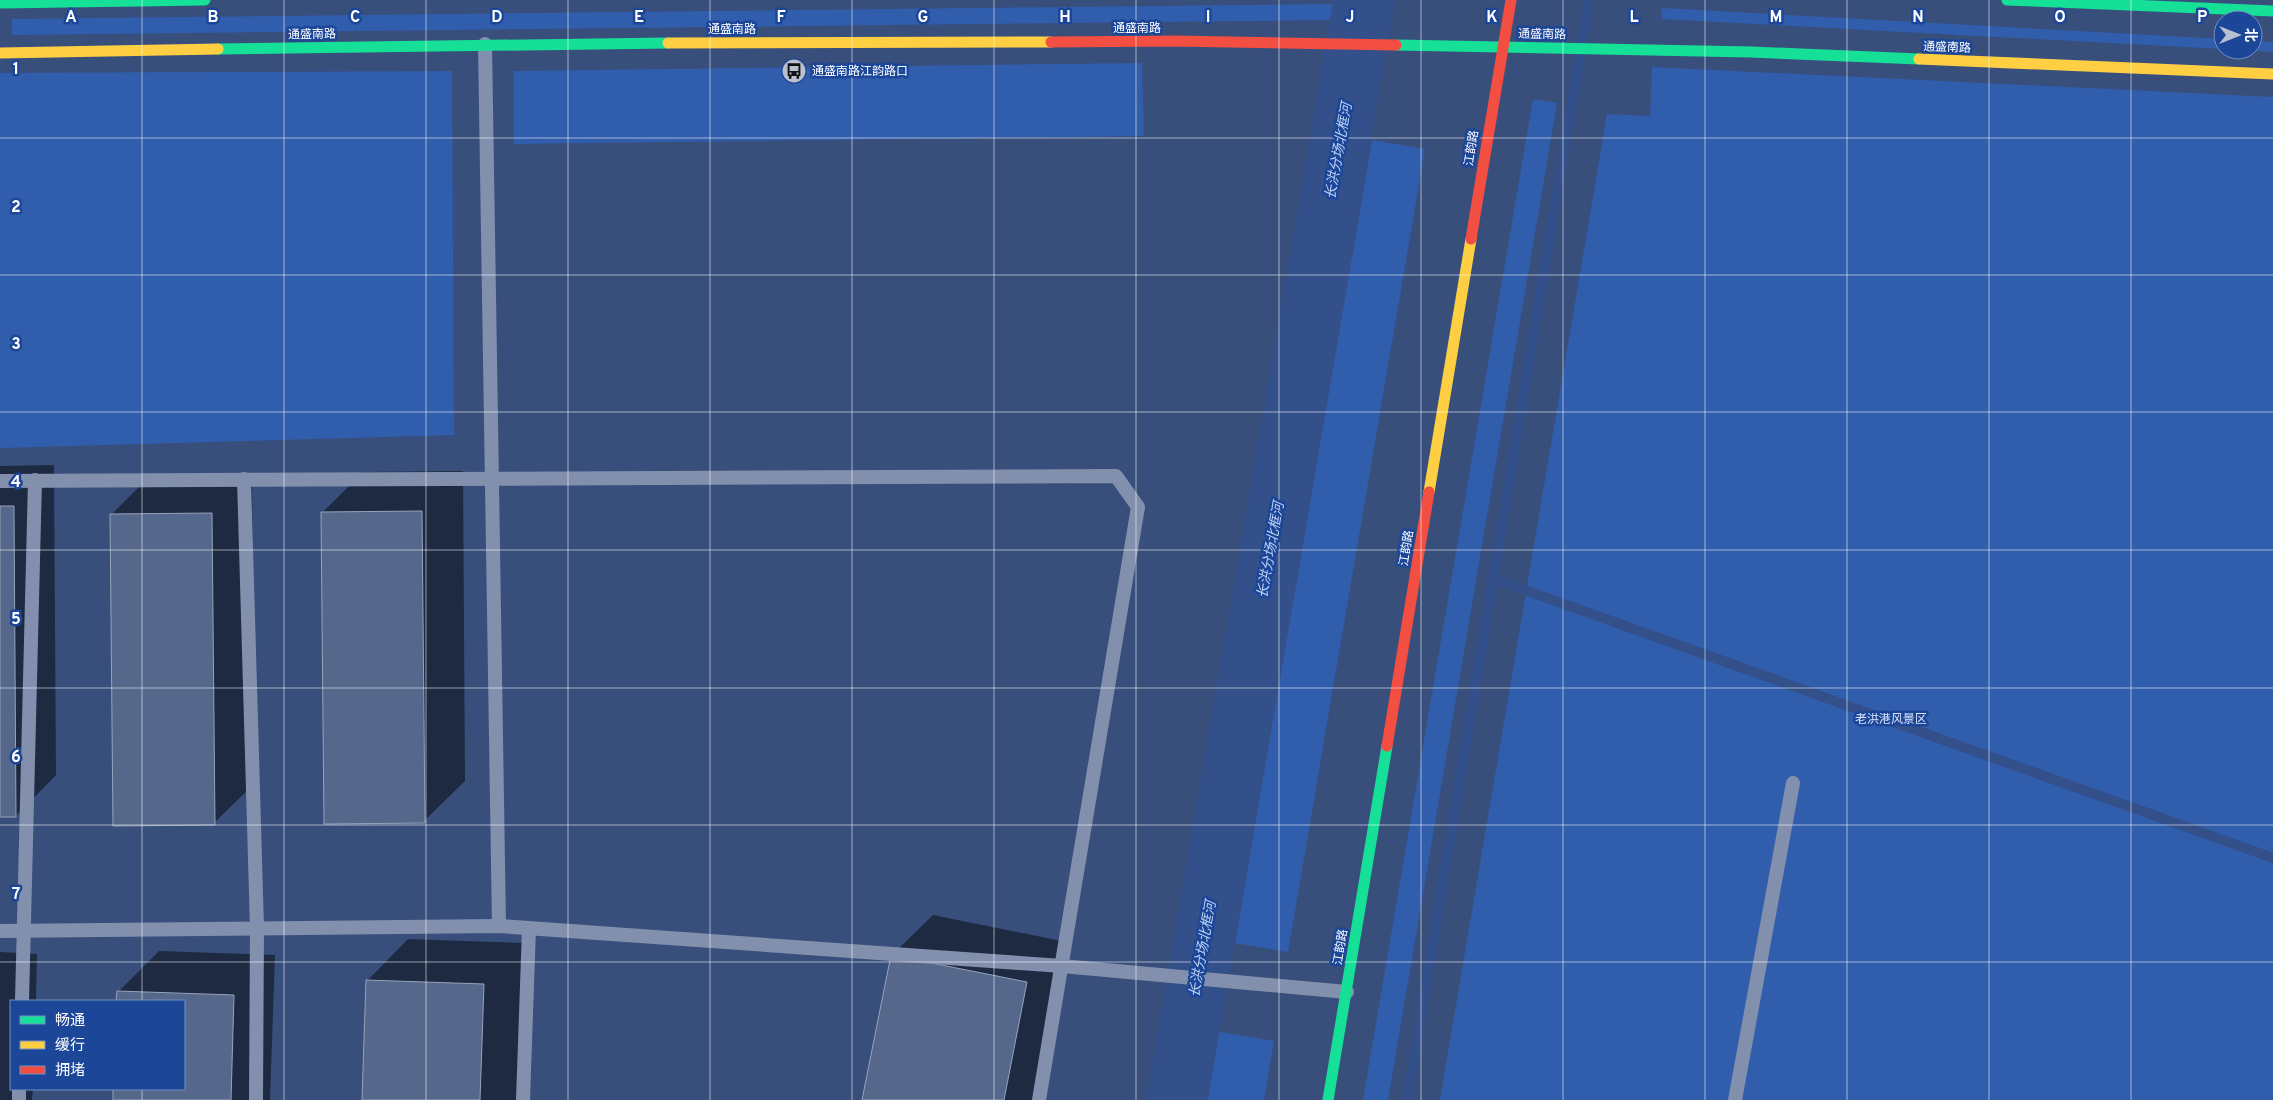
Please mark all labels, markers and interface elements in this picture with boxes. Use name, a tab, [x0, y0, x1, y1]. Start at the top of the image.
text: A	[65, 8, 77, 28]
text: B	[207, 8, 219, 28]
text: C	[350, 8, 360, 28]
text: D	[491, 8, 503, 28]
text: E	[634, 8, 644, 28]
text: F	[776, 8, 786, 28]
text: G	[918, 8, 928, 28]
text: H	[1059, 8, 1071, 28]
text: I	[1206, 8, 1210, 28]
text: J	[1346, 8, 1354, 28]
text: K	[1486, 8, 1498, 28]
text: L	[1629, 8, 1639, 28]
text: M	[1770, 8, 1782, 28]
text: N	[1912, 8, 1924, 28]
text: O	[2054, 8, 2066, 28]
text: P	[2197, 8, 2207, 28]
north arrow	[2213, 10, 2263, 60]
street label: 通盛南路	[1113, 21, 1161, 37]
street label: 通盛南路	[708, 22, 756, 38]
street label: 通盛南路	[288, 27, 336, 43]
street label: 通盛南路	[1518, 27, 1566, 43]
text: 北	[2241, 28, 2258, 42]
street label: 通盛南路	[1923, 39, 1971, 57]
bus stop icon: 通盛南路江韵路口	[781, 58, 807, 84]
text: 1	[13, 60, 19, 80]
place label: 通盛南路江韵路口	[812, 64, 908, 80]
water label: 长洪分场北框河	[1323, 99, 1357, 201]
street label: 江韵路	[1461, 129, 1483, 167]
text: 2	[11, 198, 21, 218]
text: 3	[11, 335, 21, 355]
text: 4	[11, 473, 21, 493]
water label: 长洪分场北框河	[1255, 498, 1289, 600]
street label: 江韵路	[1396, 529, 1418, 567]
text: 5	[11, 610, 21, 630]
park label: 老洪港风景区	[1855, 712, 1927, 728]
text: 6	[11, 748, 21, 768]
text: 7	[12, 885, 20, 905]
water label: 长洪分场北框河	[1187, 897, 1221, 999]
street label: 江韵路	[1330, 928, 1352, 966]
legend	[10, 1000, 185, 1090]
text: 畅通	[55, 1012, 85, 1031]
text: 缓行	[55, 1037, 85, 1056]
text: 拥堵	[55, 1062, 85, 1081]

